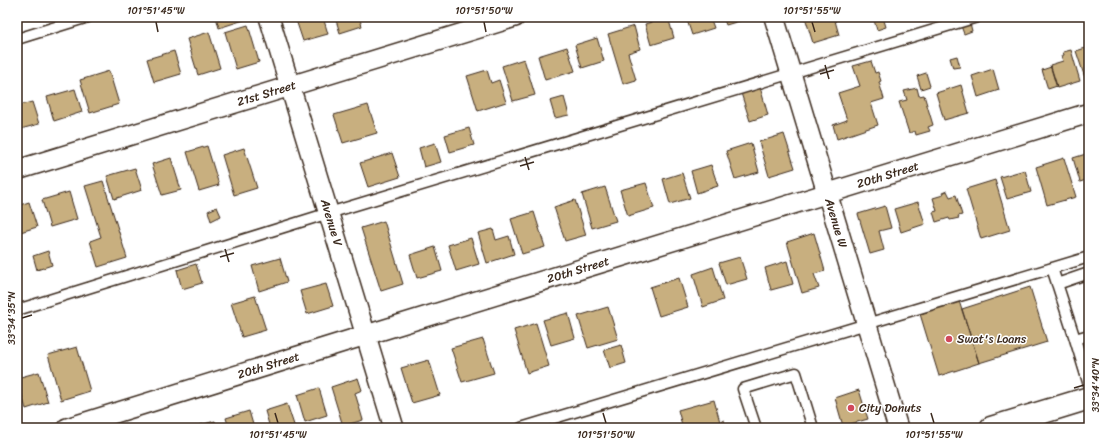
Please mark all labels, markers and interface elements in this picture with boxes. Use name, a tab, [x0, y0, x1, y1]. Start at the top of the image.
text: 101°51'45"W	[127, 2, 185, 20]
text: 101°51'50"W	[455, 2, 513, 20]
text: 101°51'55"W	[783, 2, 841, 20]
street label: 21st Street	[234, 74, 299, 113]
street label: 20th Street	[854, 155, 922, 195]
street label: Avenue W	[818, 194, 854, 251]
street label: Avenue V	[314, 195, 349, 250]
street label: 20th Street	[544, 250, 612, 290]
text: 33°34'35"N	[3, 291, 21, 345]
place label: Swat's Loans	[957, 328, 1027, 350]
marker: Swat's Loans	[944, 334, 954, 344]
street label: 20th Street	[235, 345, 302, 385]
text: 33°34'40"N	[1087, 358, 1105, 412]
place label: City Donuts	[859, 397, 922, 419]
marker: City Donuts	[846, 403, 856, 413]
text: 101°51'45"W	[249, 426, 307, 444]
text: 101°51'50"W	[577, 426, 635, 444]
text: 101°51'55"W	[905, 426, 963, 444]

